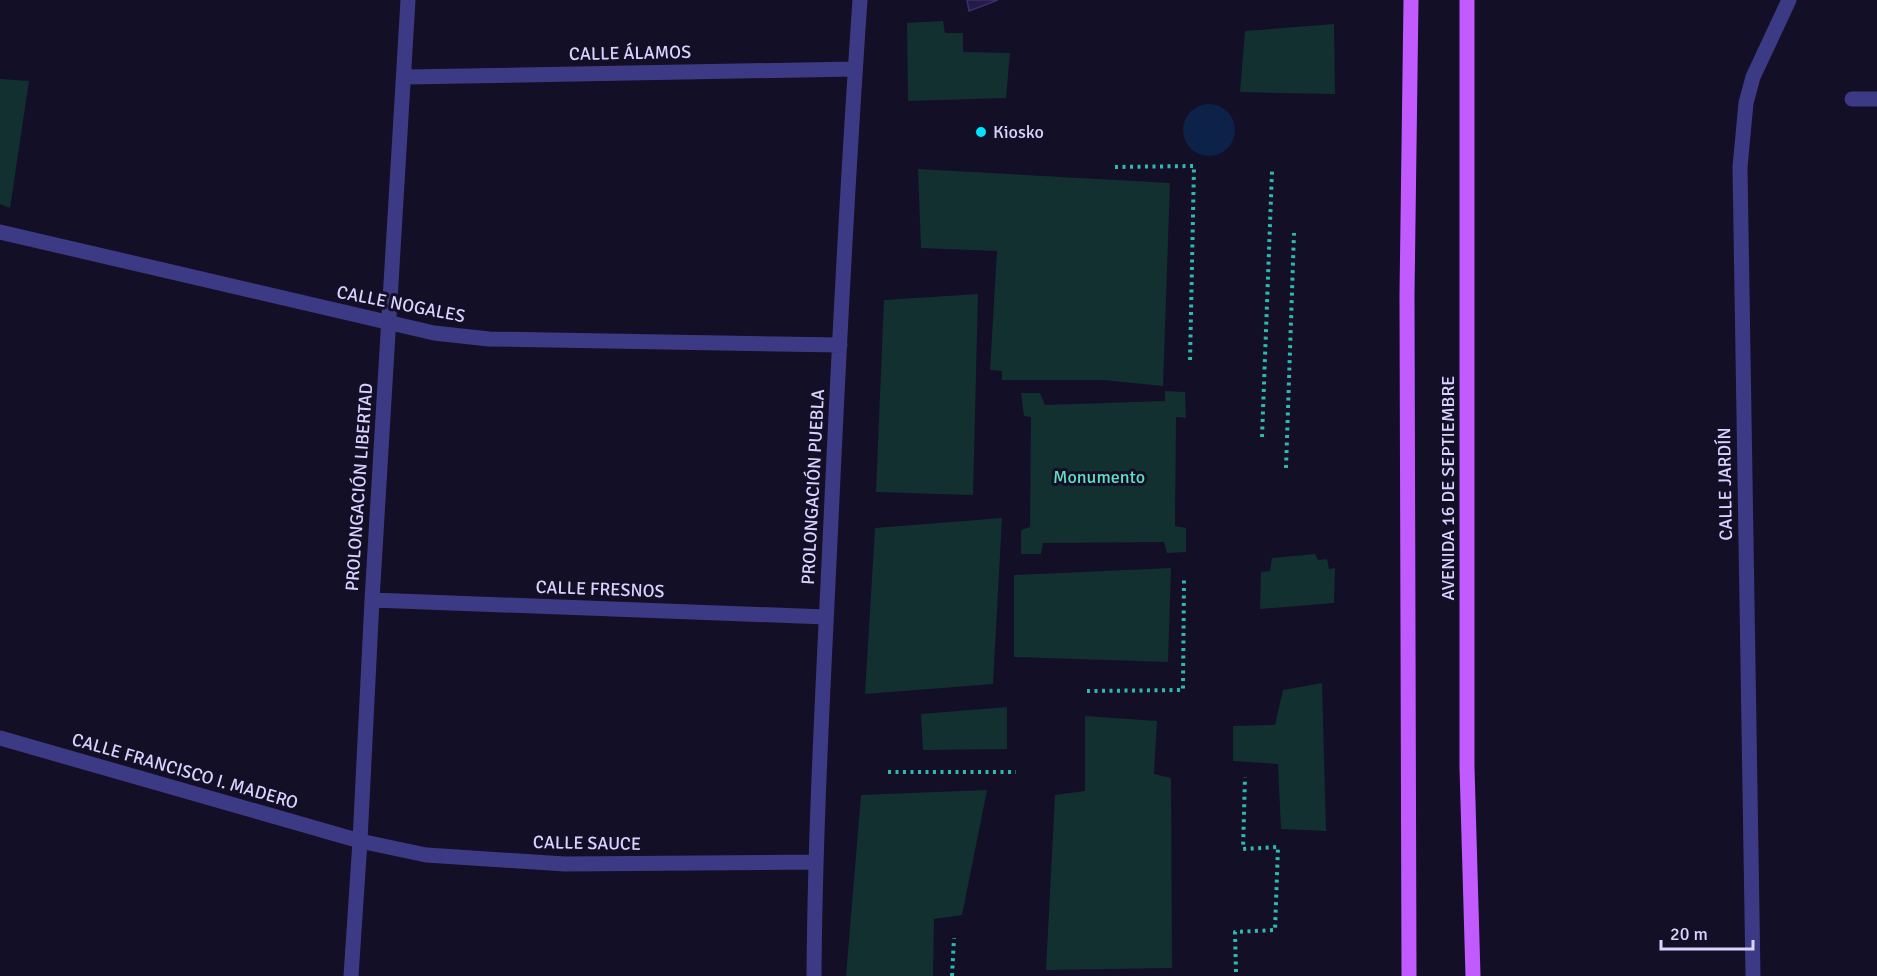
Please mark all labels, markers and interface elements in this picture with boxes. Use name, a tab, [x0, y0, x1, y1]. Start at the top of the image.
street label: CALLE ÁLAMOS	[569, 41, 691, 65]
place label: Kiosko	[993, 121, 1044, 143]
marker: Kiosko	[974, 125, 988, 139]
street label: CALLE NOGALES	[335, 281, 467, 327]
street label: AVENIDA 16 DE SEPTIEMBRE	[1437, 376, 1459, 600]
street label: PROLONGACIÓN LIBERTAD	[341, 382, 377, 592]
street label: PROLONGACIÓN PUEBLA	[797, 389, 829, 585]
street label: CALLE JARDÍN	[1713, 427, 1737, 541]
park label: Monumento	[1053, 466, 1145, 488]
street label: CALLE FRESNOS	[535, 576, 665, 602]
street label: CALLE FRANCISCO I. MADERO	[69, 728, 301, 814]
street label: CALLE SAUCE	[533, 831, 641, 855]
scale bar	[1661, 913, 1752, 951]
text: 20 m	[1670, 923, 1708, 945]

